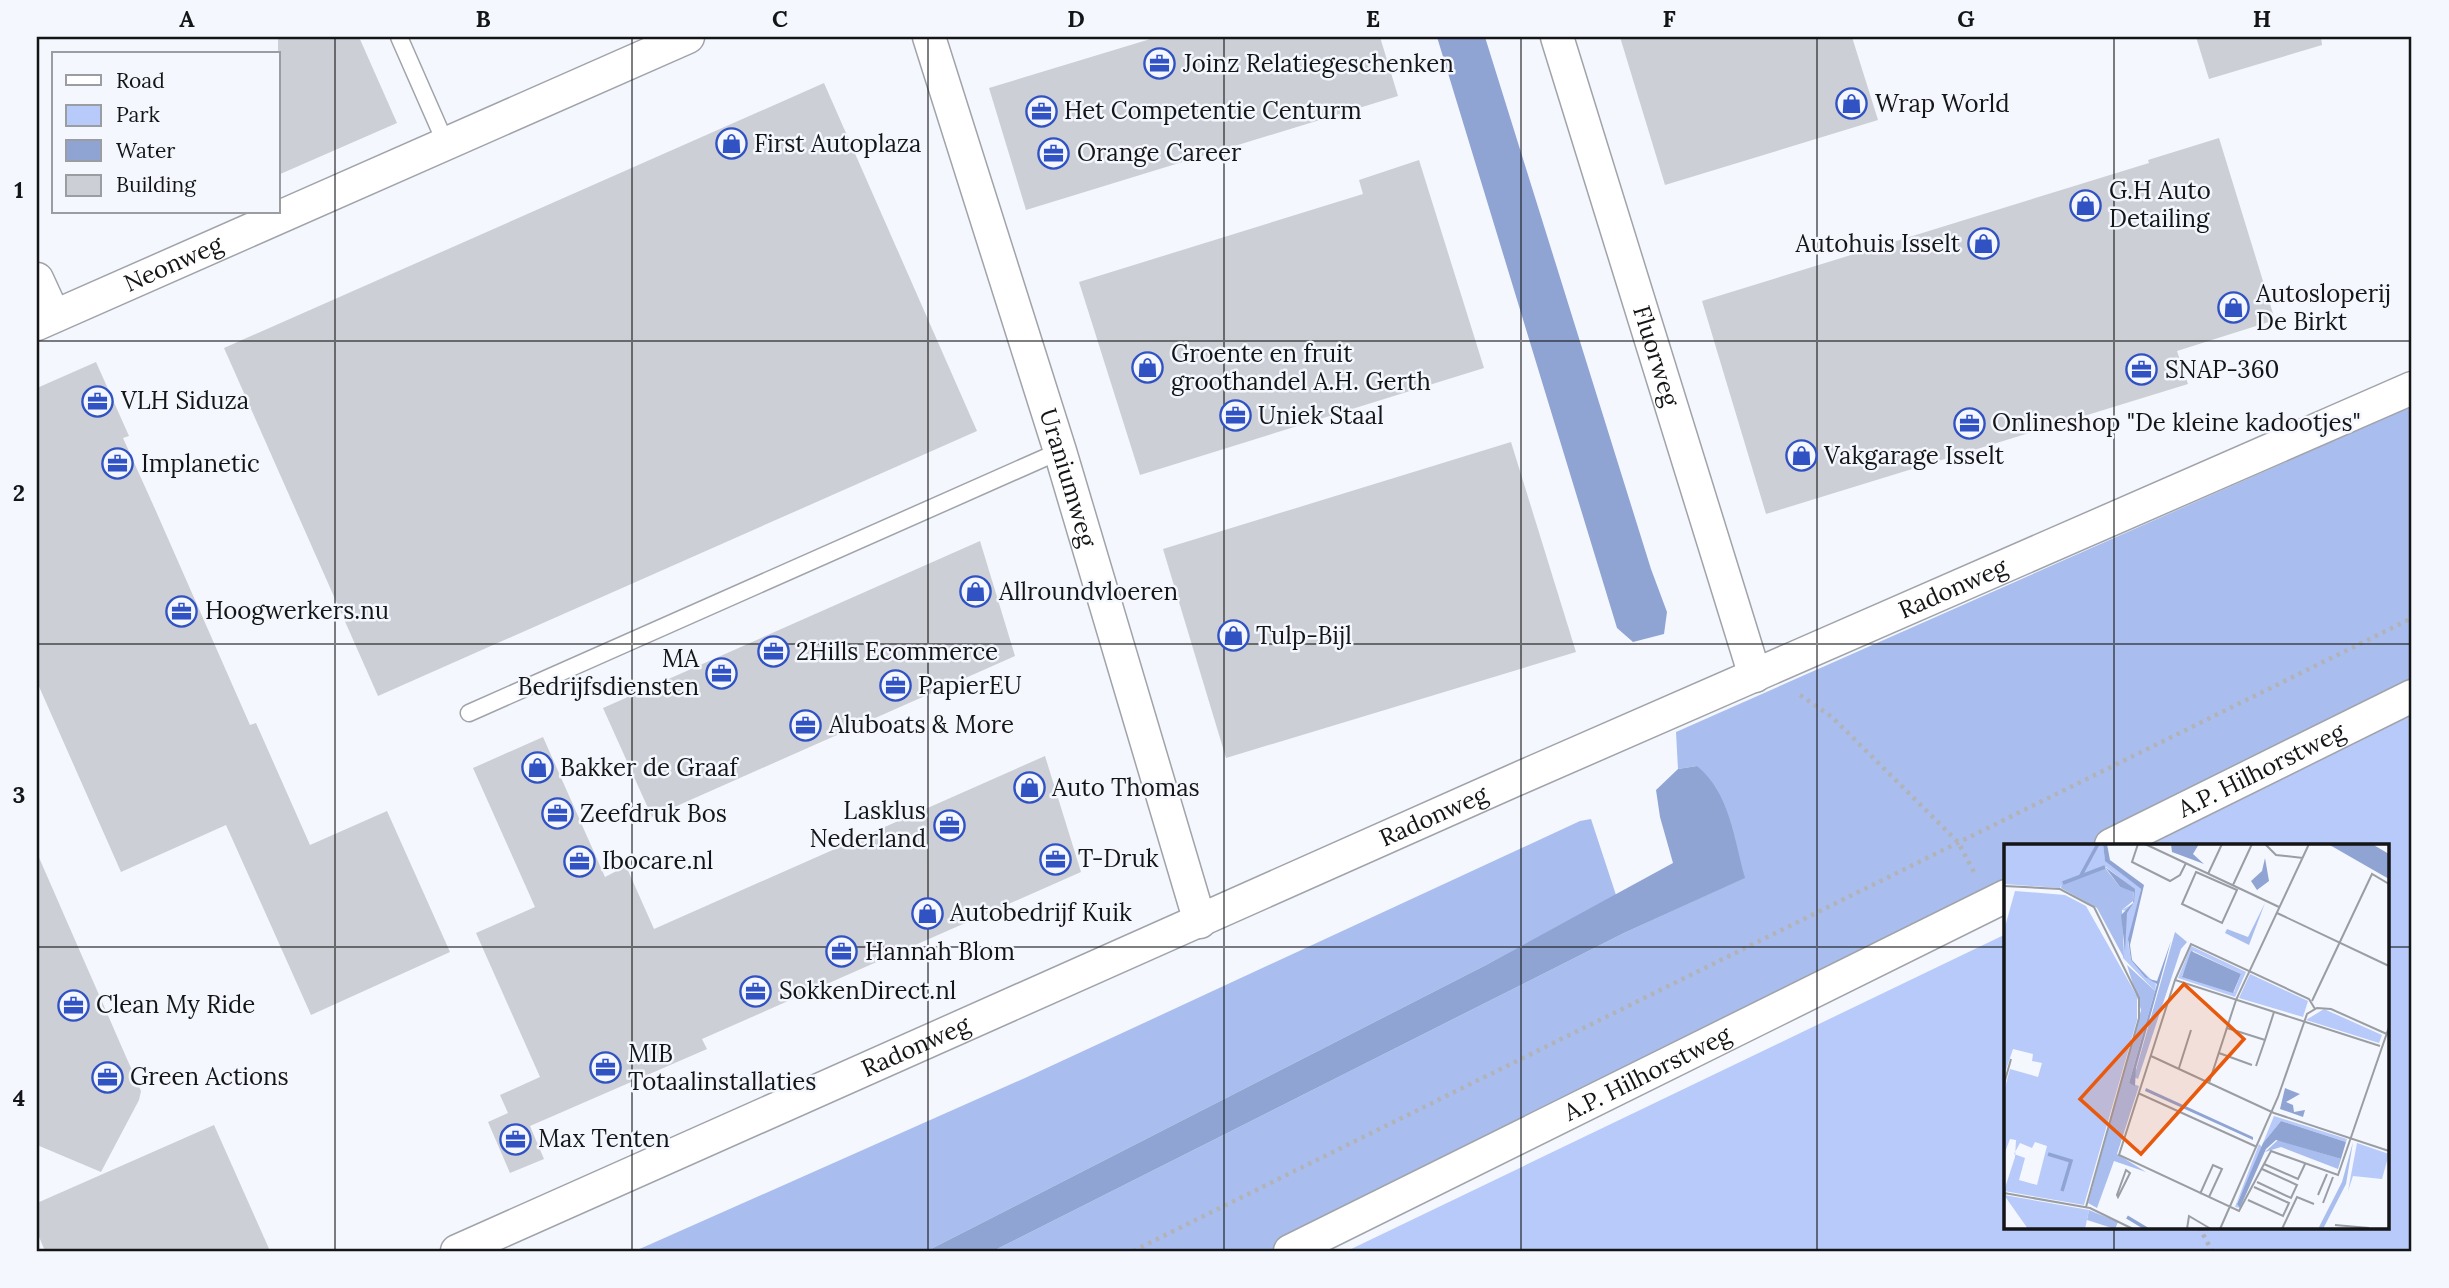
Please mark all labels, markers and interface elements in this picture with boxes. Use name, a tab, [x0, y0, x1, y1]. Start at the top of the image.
text: A	[179, 4, 195, 33]
text: B	[475, 4, 491, 33]
text: C	[772, 4, 788, 33]
text: D	[1067, 4, 1085, 33]
text: E	[1366, 4, 1380, 33]
text: F	[1662, 4, 1676, 33]
text: G	[1957, 4, 1975, 33]
text: H	[2253, 4, 2271, 33]
office icon: Joinz Relatiegeschenken	[1143, 47, 1177, 81]
place label: Joinz Relatiegeschenken	[1182, 48, 1454, 79]
legend	[52, 52, 280, 214]
text: Road	[116, 67, 165, 94]
shop icon: Wrap World	[1835, 87, 1869, 121]
place label: Wrap World	[1875, 88, 2010, 119]
office icon: Het Competentie Centurm	[1024, 94, 1058, 128]
place label: Het Competentie Centurm	[1064, 95, 1362, 126]
text: Park	[116, 101, 160, 128]
shop icon: First Autoplaza	[714, 127, 748, 161]
place label: First Autoplaza	[754, 128, 921, 159]
office icon: Orange Career	[1037, 136, 1071, 170]
text: Water	[116, 137, 175, 164]
place label: Orange Career	[1077, 137, 1242, 168]
text: Building	[116, 171, 196, 198]
text: 1	[14, 175, 24, 204]
place label: G.H Auto Detailing	[2109, 175, 2211, 234]
shop icon: G.H Auto Detailing	[2069, 188, 2103, 222]
shop icon: Autohuis Isselt	[1966, 227, 2000, 261]
street label: Neonweg	[119, 228, 228, 299]
place label: Autohuis Isselt	[1795, 228, 1961, 259]
place label: Autosloperij De Birkt	[2255, 278, 2391, 337]
shop icon: Autosloperij De Birkt	[2216, 291, 2250, 325]
street label: Fluorweg	[1626, 302, 1687, 411]
place label: Groente en fruit groothandel A.H. Gerth	[1171, 338, 1431, 397]
shop icon: Groente en fruit groothandel A.H. Gerth	[1131, 351, 1165, 385]
office icon: SNAP-360	[2125, 353, 2159, 387]
place label: SNAP-360	[2165, 354, 2279, 385]
office icon: VLH Siduza	[81, 384, 115, 418]
place label: VLH Siduza	[120, 385, 249, 416]
office icon: Uniek Staal	[1218, 399, 1252, 433]
place label: Uniek Staal	[1258, 400, 1384, 431]
street label: Uraniumweg	[1033, 405, 1104, 551]
office icon: Onlineshop "De kleine kadootjes"	[1952, 406, 1986, 440]
place label: Onlineshop "De kleine kadootjes"	[1992, 407, 2361, 438]
shop icon: Vakgarage Isselt	[1784, 439, 1818, 473]
place label: Vakgarage Isselt	[1823, 440, 2005, 471]
office icon: Implanetic	[101, 447, 135, 481]
place label: Implanetic	[141, 448, 260, 479]
text: 2	[13, 478, 25, 507]
street label: Radonweg	[1894, 551, 2012, 625]
shop icon: Allroundvloeren	[959, 575, 993, 609]
place label: Allroundvloeren	[998, 576, 1178, 607]
office icon: Hoogwerkers.nu	[165, 594, 199, 628]
place label: Hoogwerkers.nu	[205, 595, 389, 626]
shop icon: Tulp-Bijl	[1216, 619, 1250, 653]
place label: Tulp-Bijl	[1256, 620, 1352, 651]
office icon: 2Hills Ecommerce	[756, 635, 790, 669]
place label: 2Hills Ecommerce	[796, 636, 998, 667]
place label: MA Bedrijfsdiensten	[518, 643, 700, 702]
office icon: MA Bedrijfsdiensten	[705, 656, 739, 690]
office icon: PapierEU	[878, 669, 912, 703]
place label: PapierEU	[918, 670, 1022, 701]
office icon: Aluboats & More	[789, 708, 823, 742]
place label: Aluboats & More	[828, 709, 1014, 740]
street label: A.P. Hilhorstweg	[2172, 715, 2351, 825]
shop icon: Bakker de Graaf	[520, 751, 554, 785]
place label: Bakker de Graaf	[560, 752, 740, 783]
shop icon: Auto Thomas	[1012, 771, 1046, 805]
place label: Auto Thomas	[1051, 772, 1200, 803]
street label: Radonweg	[1374, 778, 1493, 853]
text: 3	[13, 780, 25, 809]
place label: Lasklus Nederland	[810, 795, 926, 854]
office icon: Zeefdruk Bos	[540, 797, 574, 831]
place label: Zeefdruk Bos	[580, 798, 727, 829]
office icon: Lasklus Nederland	[932, 808, 966, 842]
office icon: T-Druk	[1038, 842, 1072, 876]
place label: T-Druk	[1078, 843, 1159, 874]
office icon: Ibocare.nl	[562, 844, 596, 878]
inset map	[2004, 844, 2390, 1228]
place label: Ibocare.nl	[602, 845, 713, 876]
shop icon: Autobedrijf Kuik	[910, 896, 944, 930]
place label: Autobedrijf Kuik	[949, 897, 1132, 928]
office icon: Hannah Blom	[825, 935, 859, 969]
place label: Hannah Blom	[865, 936, 1015, 967]
office icon: SokkenDirect.nl	[739, 974, 773, 1008]
place label: SokkenDirect.nl	[779, 975, 956, 1006]
office icon: Clean My Ride	[56, 988, 90, 1022]
place label: Clean My Ride	[96, 989, 255, 1020]
street label: Radonweg	[856, 1008, 975, 1084]
street label: A.P. Hilhorstweg	[1558, 1019, 1737, 1128]
place label: MIB Totaalinstallaties	[628, 1038, 816, 1097]
office icon: MIB Totaalinstallaties	[588, 1051, 622, 1085]
office icon: Green Actions	[90, 1060, 124, 1094]
place label: Green Actions	[130, 1061, 289, 1092]
text: 4	[13, 1083, 25, 1112]
office icon: Max Tenten	[498, 1122, 532, 1156]
place label: Max Tenten	[538, 1123, 670, 1154]

